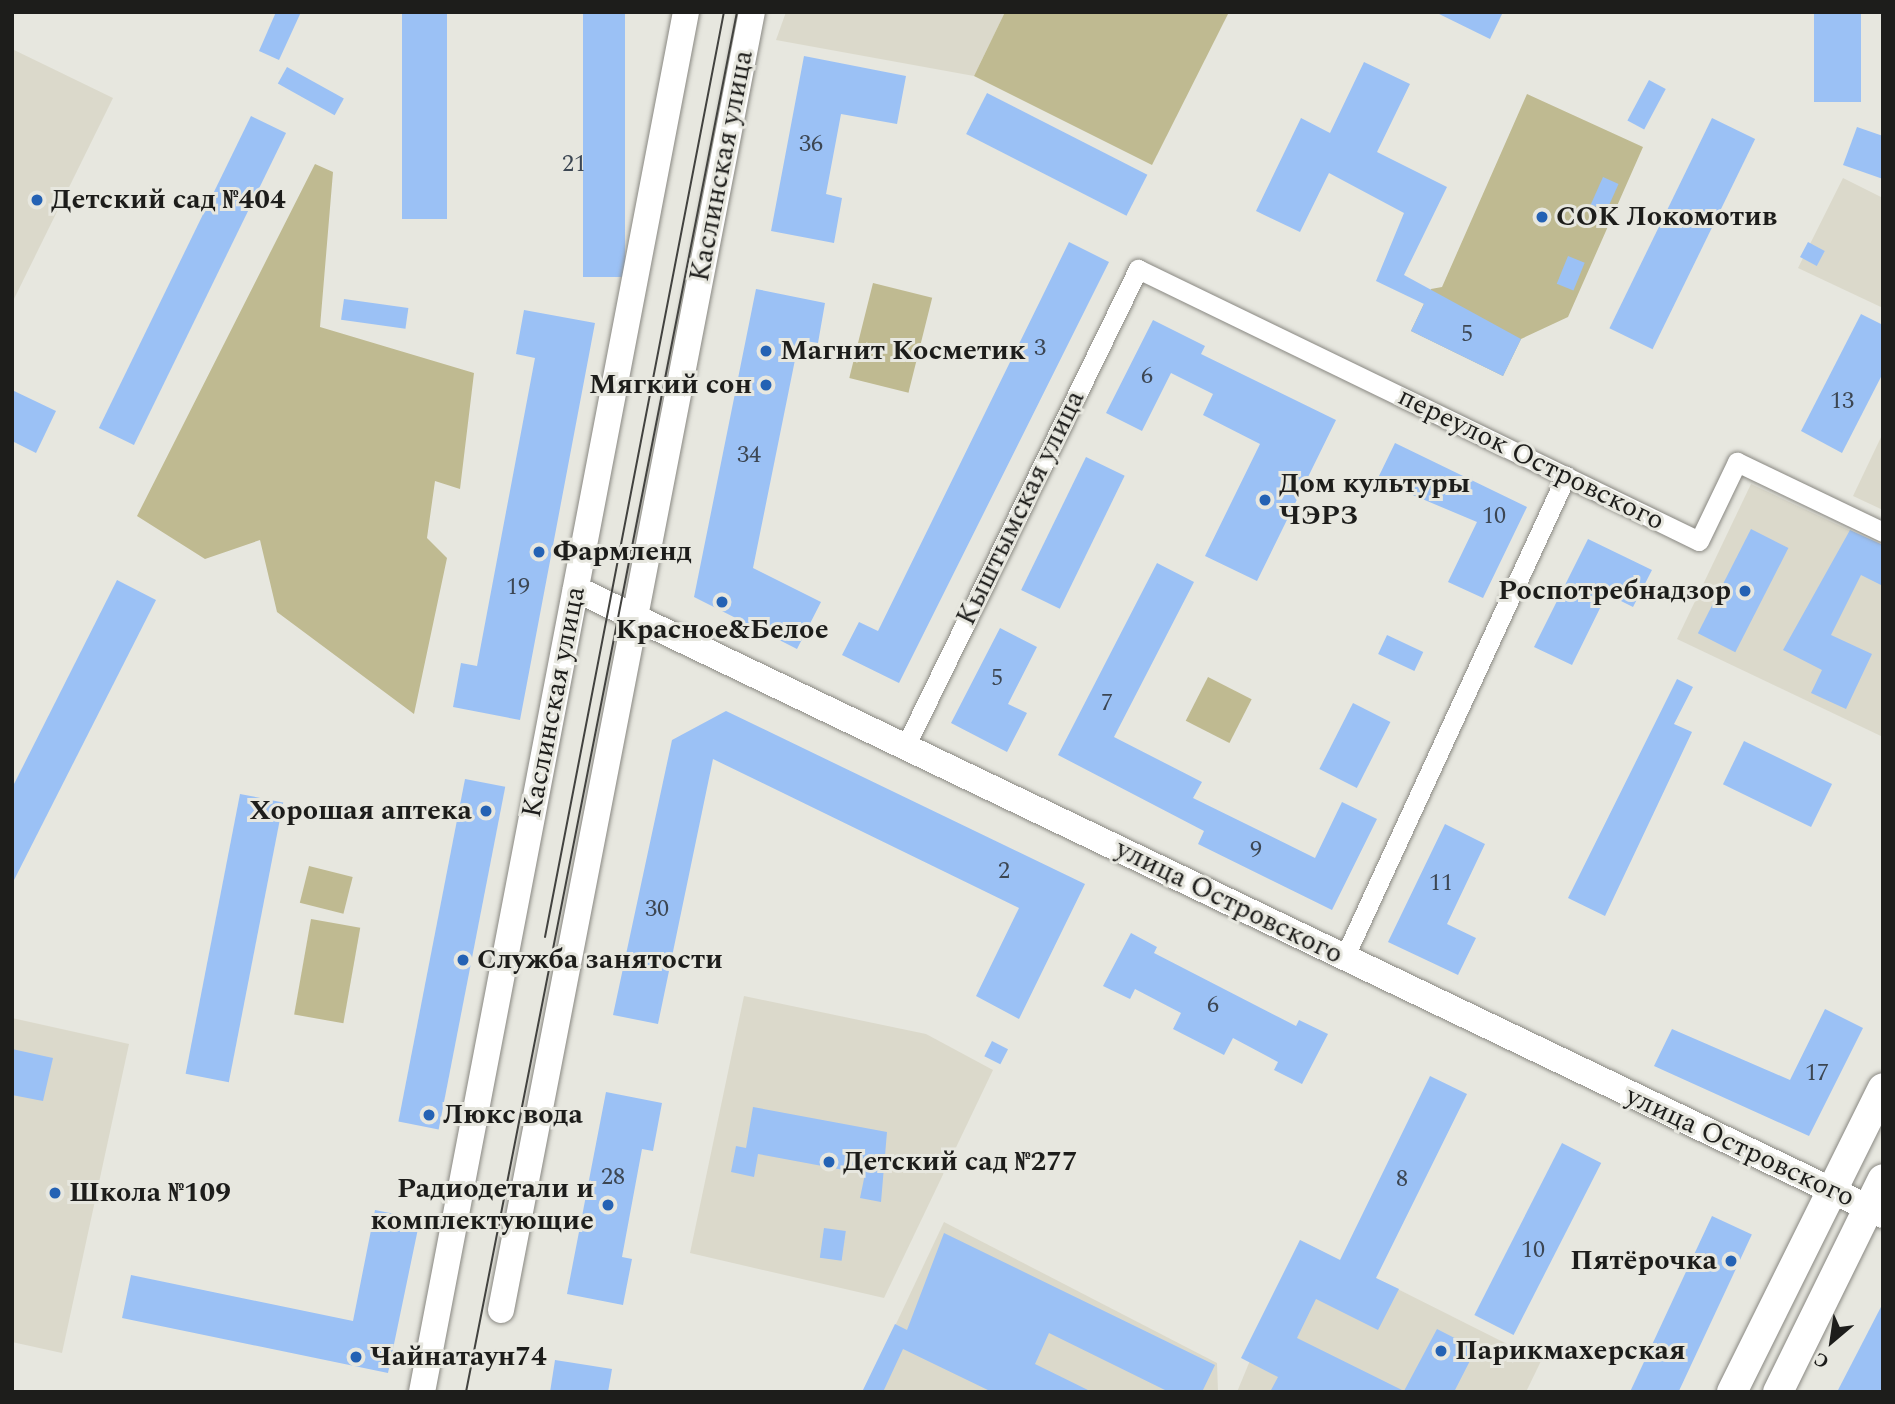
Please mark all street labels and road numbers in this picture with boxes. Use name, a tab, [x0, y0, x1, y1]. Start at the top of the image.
street label: Каслинская улица	[683, 48, 761, 284]
street label: переулок Островского	[1392, 380, 1670, 538]
street label: Кыштымская улица	[950, 385, 1092, 631]
street label: Каслинская улица	[515, 584, 593, 820]
street label: улица Островского	[1110, 832, 1348, 972]
street label: улица Островского	[1620, 1079, 1860, 1215]

